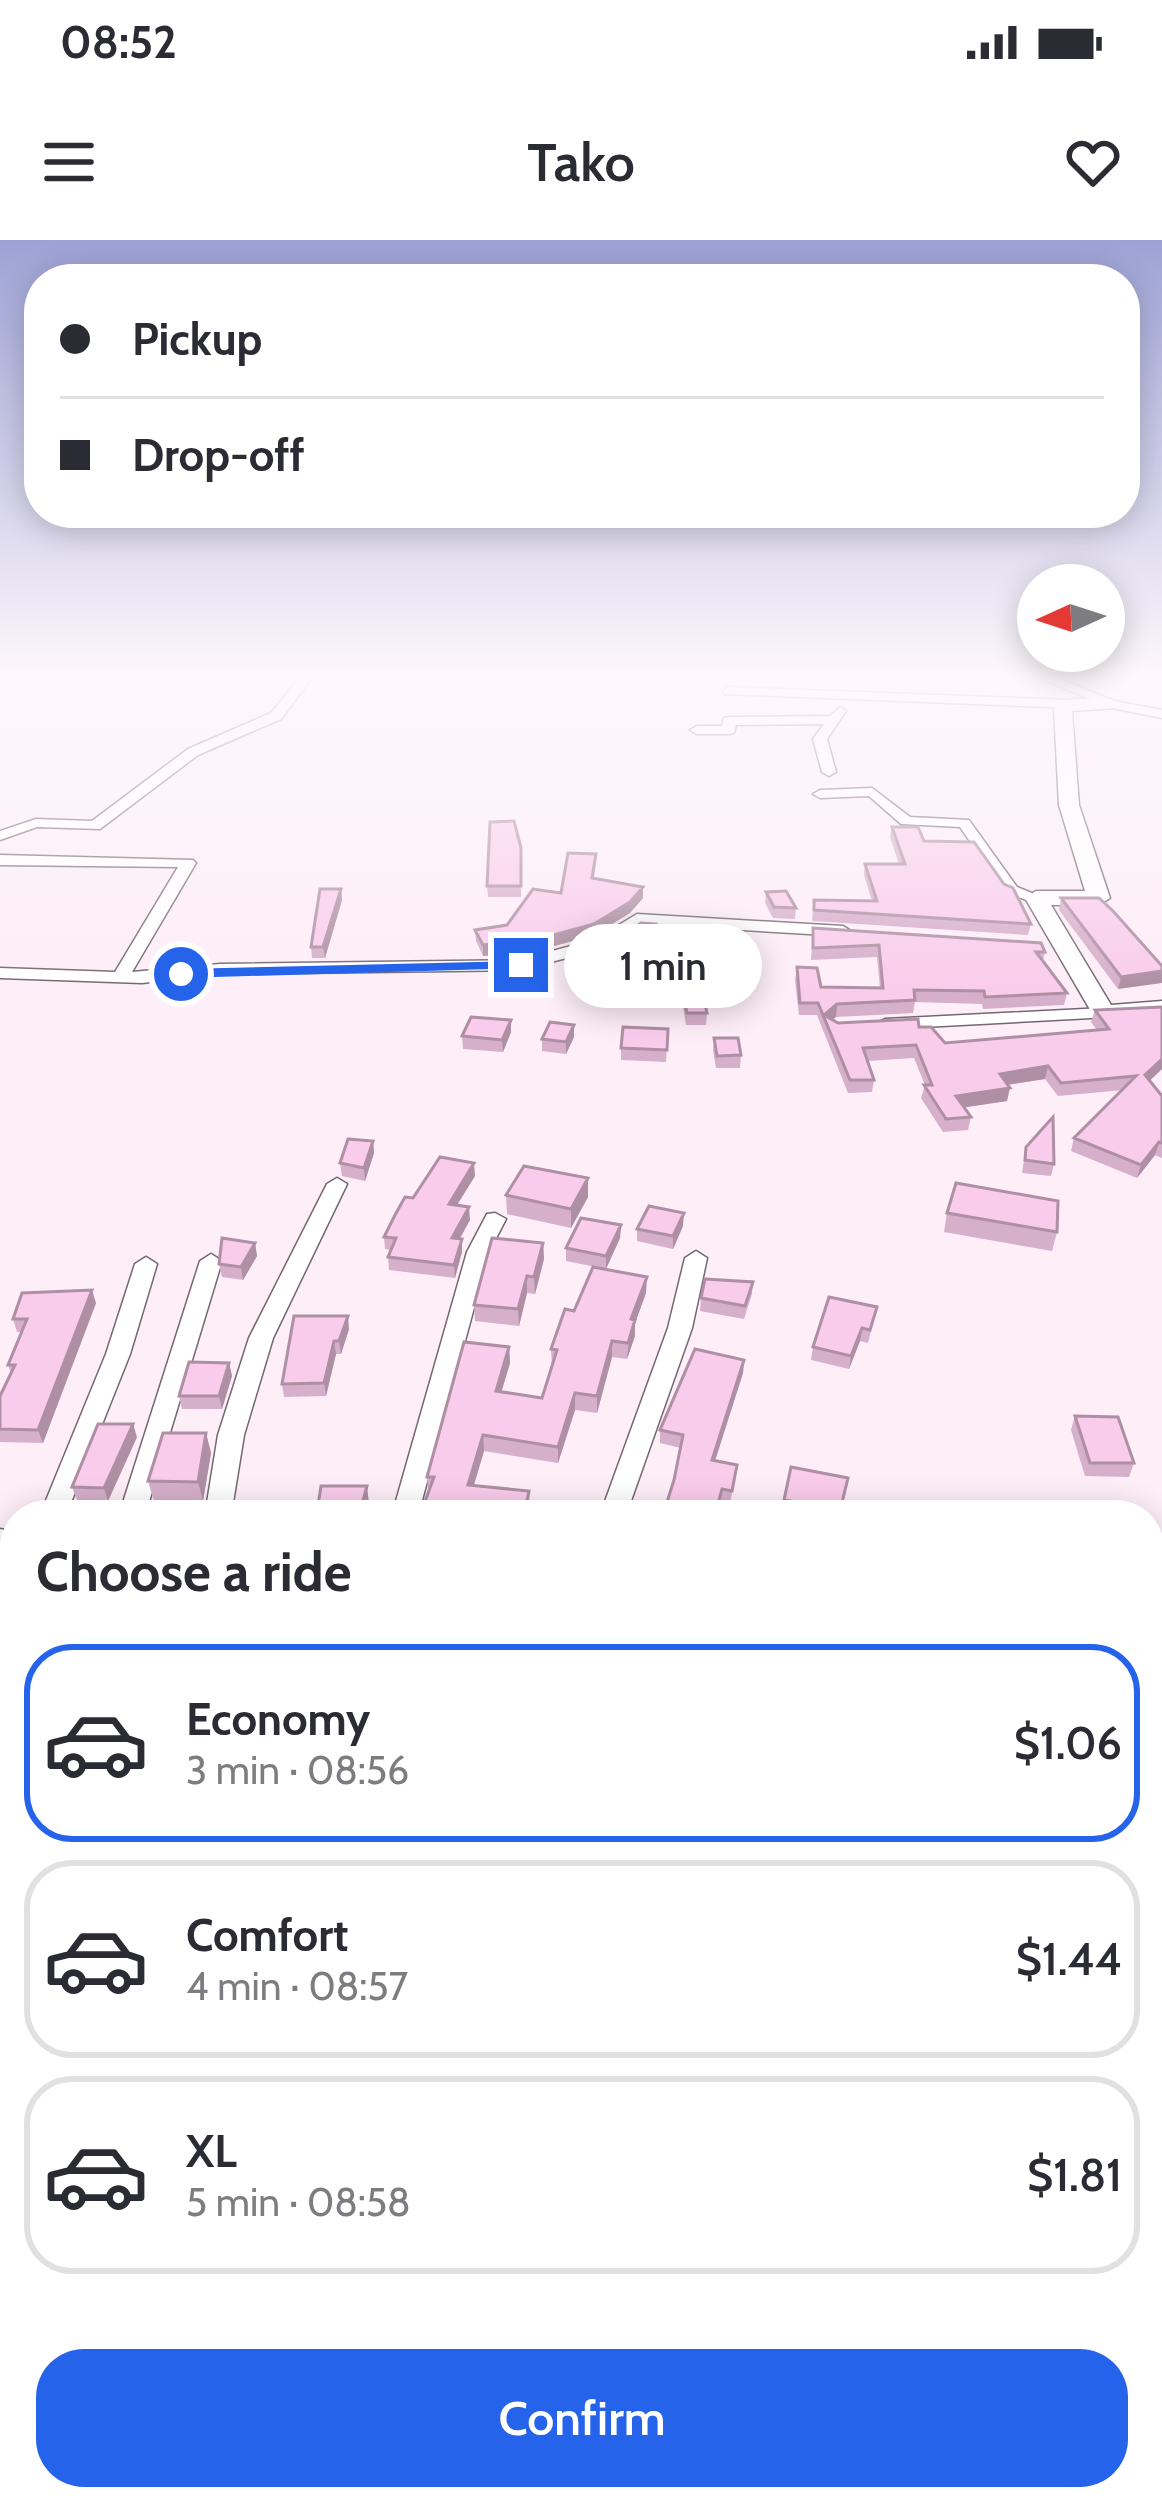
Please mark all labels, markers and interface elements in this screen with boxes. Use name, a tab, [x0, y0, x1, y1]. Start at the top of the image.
text: 08:52	[60, 15, 177, 69]
icon: menu	[36, 129, 102, 195]
text: Tako	[527, 129, 635, 195]
icon: heart	[1060, 129, 1126, 195]
text: Pickup	[132, 312, 262, 366]
text: Drop-off	[132, 428, 305, 482]
north arrow	[1017, 564, 1125, 672]
map controls	[1017, 564, 1125, 672]
callout: 1 min	[563, 923, 761, 1007]
route end	[494, 938, 548, 992]
text: 1 min	[619, 942, 707, 990]
route start	[154, 947, 208, 1001]
text: Choose a ride	[36, 1539, 351, 1605]
icon: car	[42, 1689, 150, 1797]
text: Economy	[186, 1692, 370, 1746]
text: $1.06	[1014, 1716, 1122, 1770]
text: 3 min · 08:56	[186, 1746, 409, 1794]
icon: car	[42, 1905, 150, 2013]
text: Comfort	[186, 1908, 349, 1962]
text: $1.44	[1016, 1932, 1122, 1986]
text: 4 min · 08:57	[186, 1962, 408, 2010]
icon: car	[42, 2121, 150, 2229]
text: XL	[186, 2124, 237, 2178]
text: $1.81	[1027, 2148, 1122, 2202]
text: 5 min · 08:58	[186, 2178, 411, 2226]
button: Confirm	[36, 2349, 1128, 2487]

